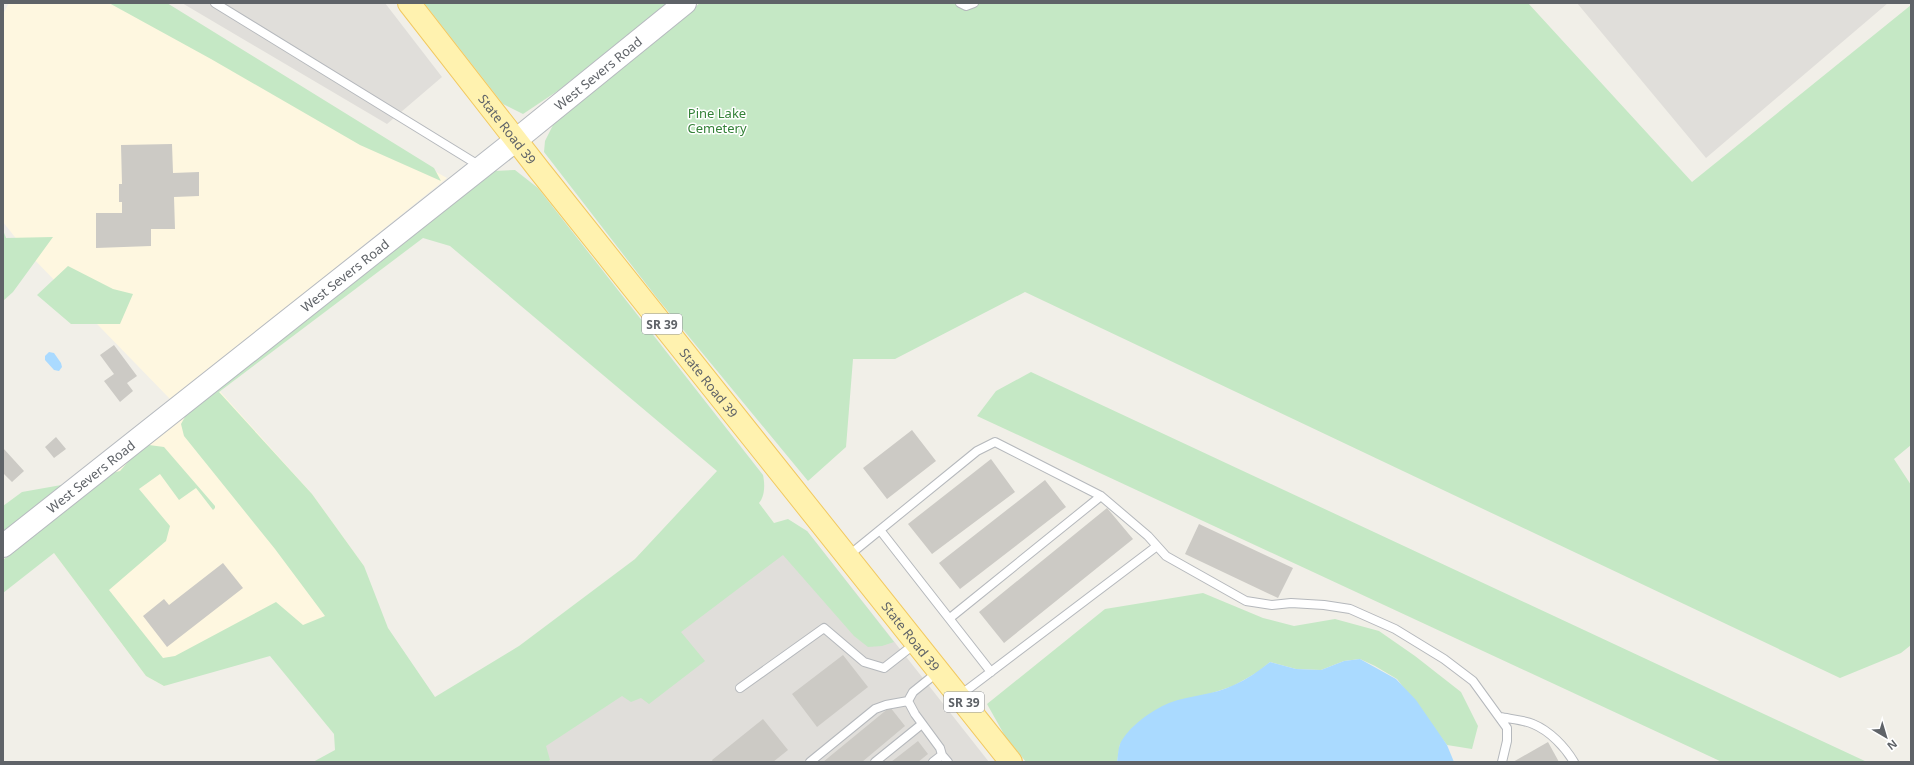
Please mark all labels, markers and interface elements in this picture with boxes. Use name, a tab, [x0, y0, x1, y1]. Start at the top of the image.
street label: West Severs Road	[551, 32, 646, 114]
street label: State Road 39	[474, 90, 540, 168]
park label: Pine Lake Cemetery	[687, 104, 747, 137]
street label: West Severs Road	[297, 235, 393, 316]
road number: SR 39	[642, 314, 682, 334]
street label: State Road 39	[676, 344, 742, 421]
street label: West Severs Road	[43, 436, 139, 517]
street label: State Road 39	[878, 598, 944, 675]
road number: SR 39	[944, 692, 984, 712]
north arrow	[1866, 717, 1906, 757]
text: N	[1884, 737, 1901, 754]

